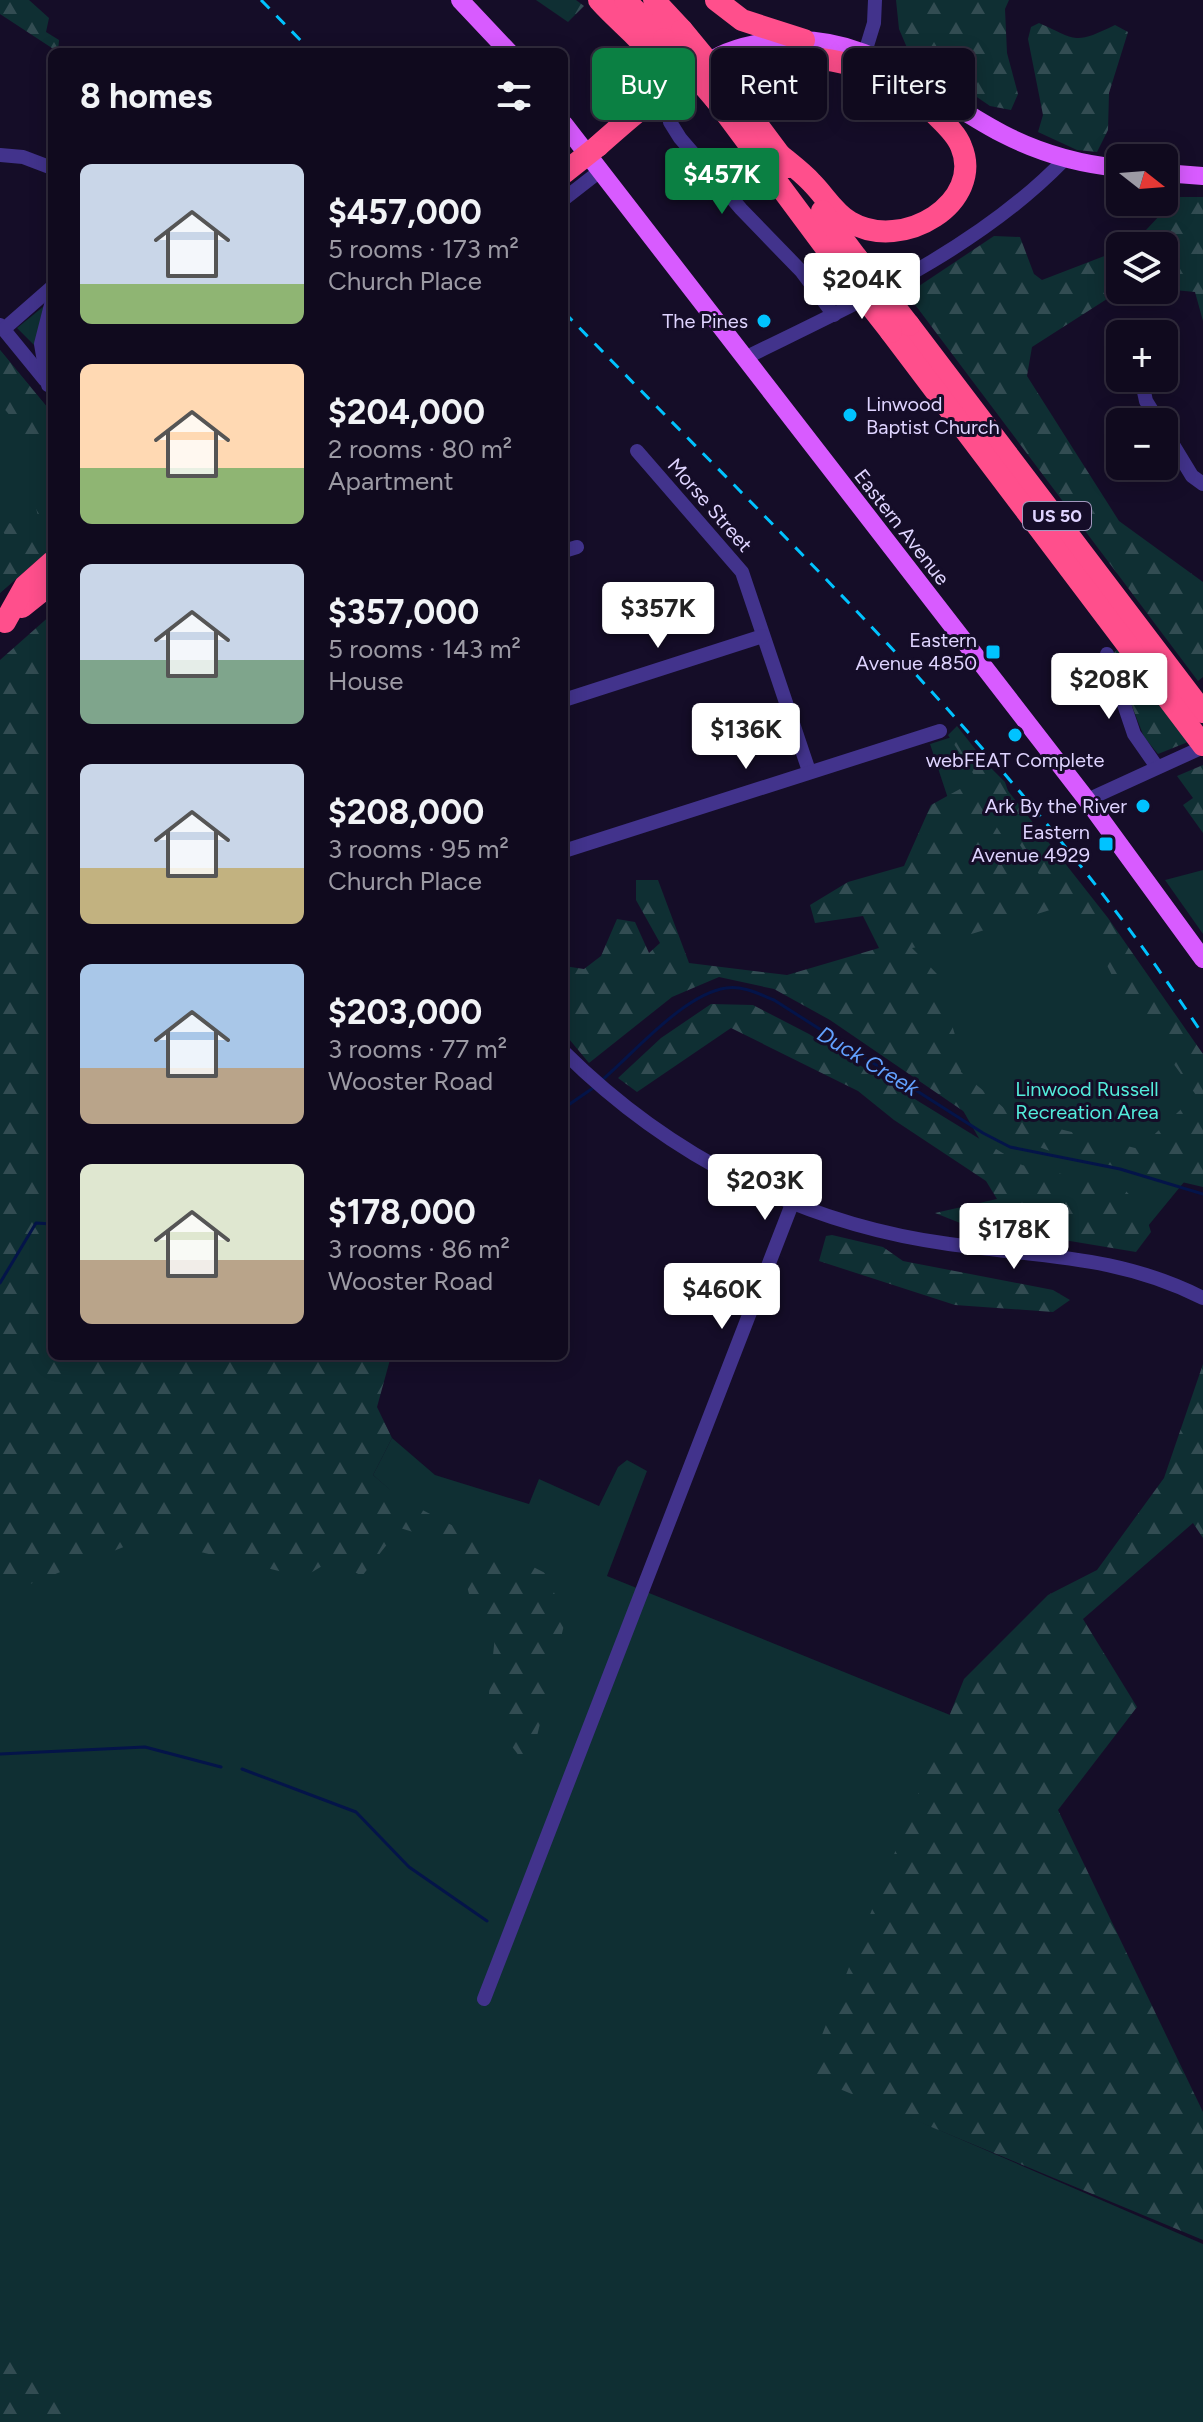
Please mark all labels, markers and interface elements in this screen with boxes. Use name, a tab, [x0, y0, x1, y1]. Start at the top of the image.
chip: Buy	[592, 48, 695, 120]
chip: Rent	[711, 48, 827, 120]
chip: Filters	[843, 48, 975, 120]
icon: filters	[492, 74, 536, 118]
text: 8 homes	[80, 76, 212, 117]
north arrow	[1106, 144, 1178, 216]
map controls	[1106, 144, 1178, 480]
pin: $457K	[666, 148, 778, 216]
text: $457K	[683, 158, 761, 190]
text: $457,000	[328, 192, 482, 233]
icon: home	[144, 196, 240, 292]
button: layers	[1106, 232, 1178, 304]
text: 5 rooms · 173 m²	[328, 233, 519, 265]
pin: $204K	[806, 253, 918, 321]
text: $204K	[822, 263, 902, 295]
text: Church Place	[328, 265, 482, 297]
place label: The Pines	[662, 309, 748, 333]
marker: The Pines	[755, 312, 773, 330]
button: +	[1106, 320, 1178, 392]
text: $204,000	[328, 392, 485, 433]
place label: Linwood Baptist Church	[866, 392, 1000, 439]
icon: home	[144, 396, 240, 492]
marker: Linwood Baptist Church	[841, 406, 859, 424]
button: −	[1106, 408, 1178, 480]
text: 2 rooms · 80 m²	[328, 433, 512, 465]
street label: Morse Street	[663, 453, 757, 557]
street label: Eastern Avenue	[849, 464, 955, 590]
text: Apartment	[328, 465, 454, 497]
road number: US 50	[1023, 502, 1091, 530]
pin: $357K	[602, 582, 714, 650]
text: $357,000	[328, 592, 479, 633]
text: $357K	[620, 592, 696, 624]
icon: home	[144, 596, 240, 692]
place label: Eastern Avenue 4850	[855, 628, 977, 675]
text: 5 rooms · 143 m²	[328, 633, 521, 665]
marker: Eastern Avenue 4850	[984, 643, 1002, 661]
pin: $208K	[1053, 653, 1165, 721]
text: $208K	[1069, 663, 1149, 695]
text: House	[328, 665, 403, 697]
pin: $136K	[690, 703, 802, 771]
text: $136K	[710, 713, 782, 745]
marker: webFEAT Complete	[1006, 726, 1024, 744]
place label: webFEAT Complete	[926, 748, 1104, 772]
text: $208,000	[328, 792, 484, 833]
place label: Ark By the River	[985, 794, 1127, 818]
icon: home	[144, 796, 240, 892]
marker: Ark By the River	[1134, 797, 1152, 815]
place label: Eastern Avenue 4929	[971, 820, 1090, 867]
text: 3 rooms · 95 m²	[328, 833, 509, 865]
marker: Eastern Avenue 4929	[1097, 835, 1115, 853]
text: Church Place	[328, 865, 482, 897]
text: $203,000	[328, 992, 482, 1033]
icon: home	[144, 996, 240, 1092]
water label: Duck Creek	[812, 1020, 925, 1102]
text: 3 rooms · 77 m²	[328, 1033, 507, 1065]
text: Wooster Road	[328, 1065, 493, 1097]
park label: Linwood Russell Recreation Area	[1015, 1077, 1159, 1124]
pin: $203K	[709, 1154, 821, 1222]
text: $203K	[726, 1164, 804, 1196]
text: $178,000	[328, 1192, 476, 1233]
icon: home	[144, 1196, 240, 1292]
pin: $178K	[958, 1203, 1070, 1271]
text: $178K	[977, 1213, 1051, 1245]
text: 3 rooms · 86 m²	[328, 1233, 510, 1265]
pin: $460K	[666, 1263, 778, 1331]
text: Wooster Road	[328, 1265, 493, 1297]
text: $460K	[682, 1273, 762, 1305]

